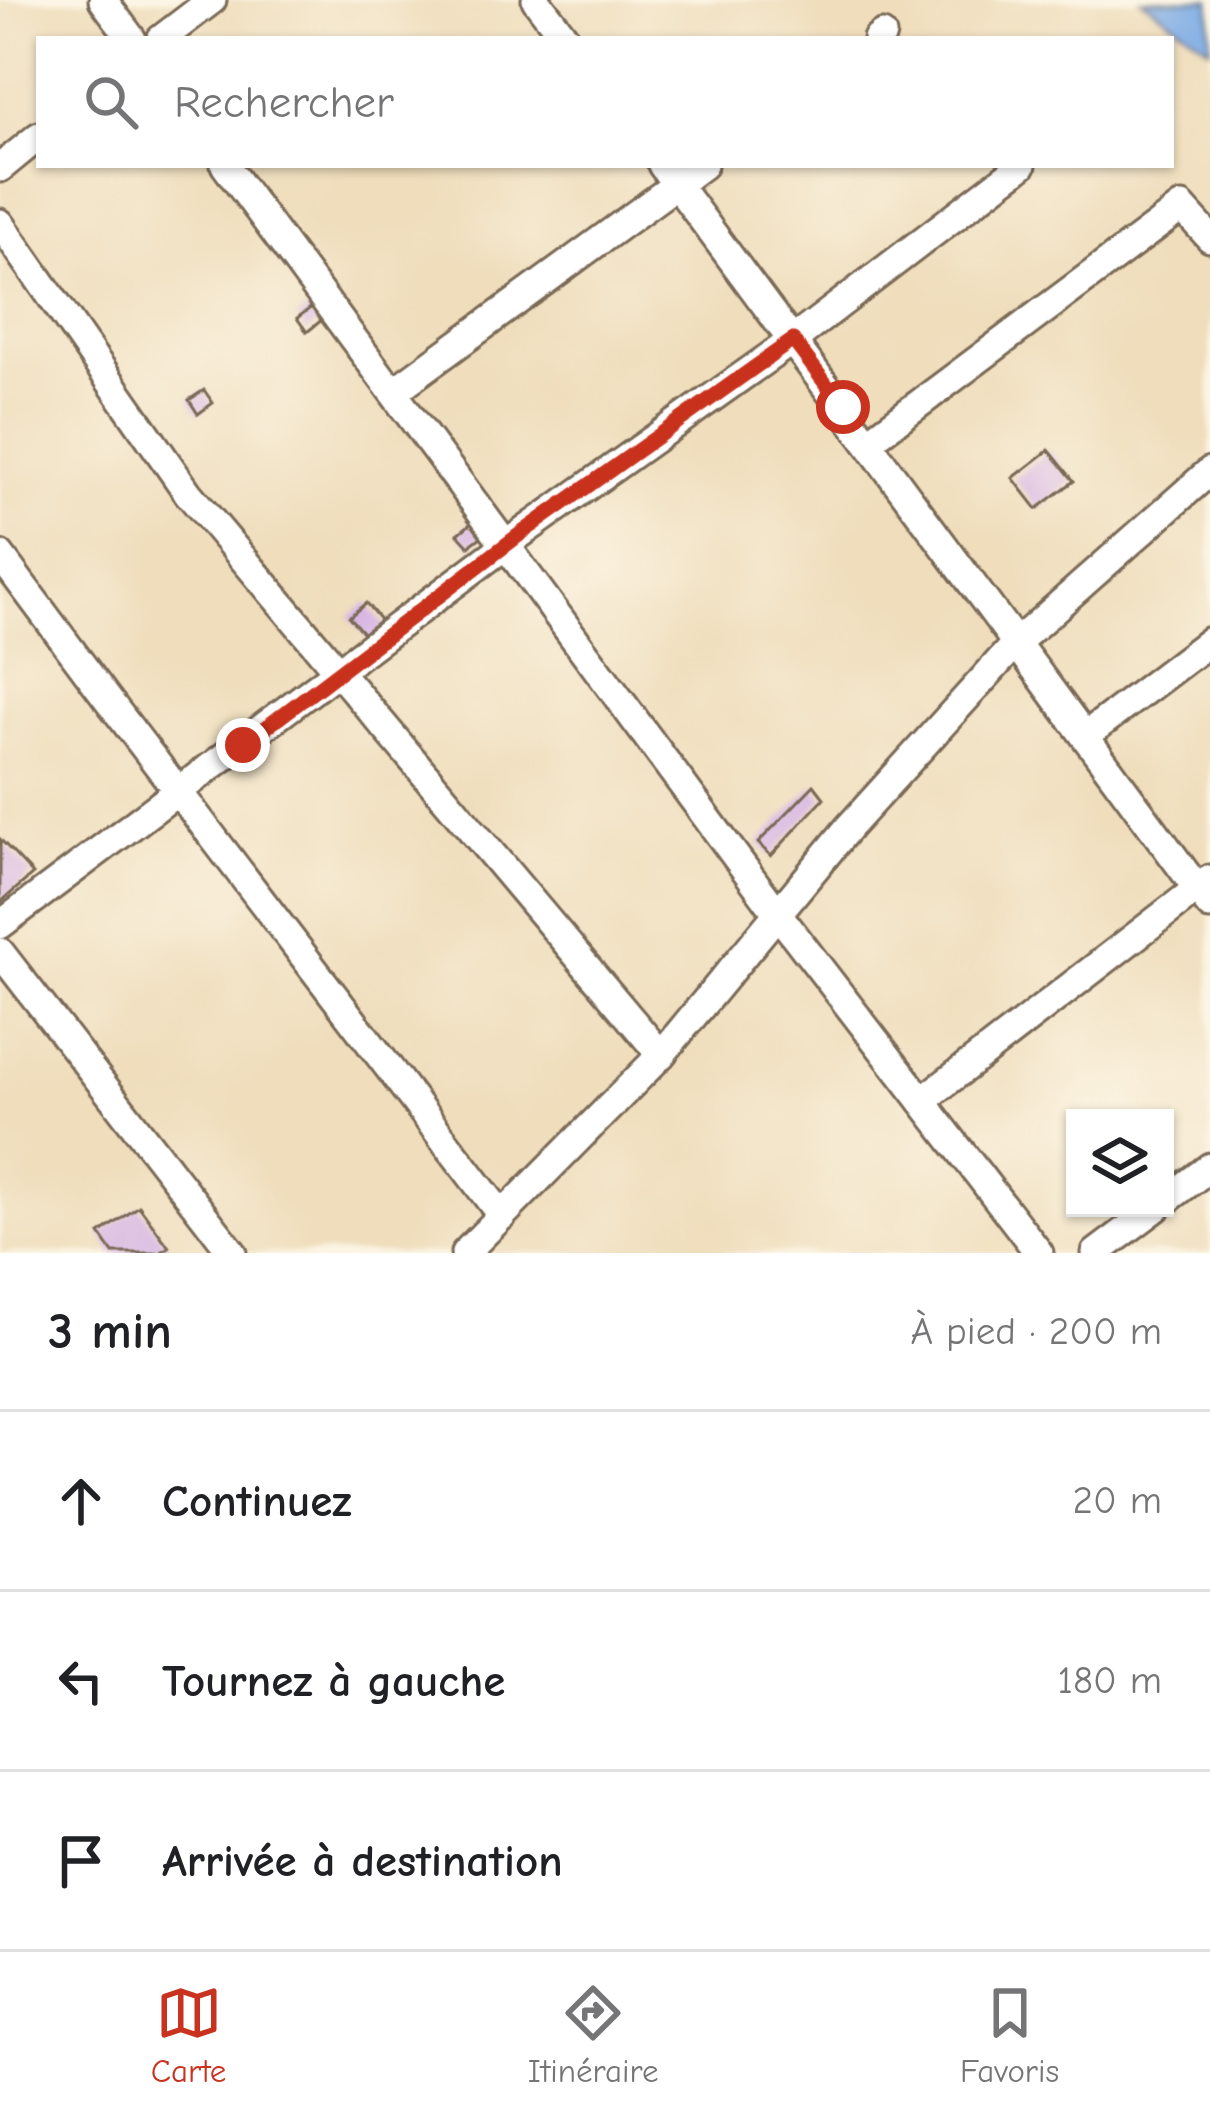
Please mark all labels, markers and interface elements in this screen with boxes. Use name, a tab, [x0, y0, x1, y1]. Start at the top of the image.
search box	[36, 36, 1174, 168]
icon: search	[78, 69, 144, 135]
text: Rechercher	[174, 76, 394, 128]
route start	[816, 380, 870, 434]
route end	[216, 718, 270, 772]
map controls	[1066, 1109, 1174, 1217]
button: layers	[1066, 1109, 1174, 1217]
text: 3 min	[48, 1302, 172, 1361]
text: À pied · 200 m	[910, 1309, 1162, 1354]
icon: ahead	[48, 1468, 114, 1534]
text: Continuez	[162, 1475, 352, 1527]
text: 20 m	[1073, 1478, 1162, 1523]
icon: left	[48, 1648, 114, 1714]
text: Tournez à gauche	[162, 1655, 505, 1707]
text: 180 m	[1057, 1658, 1162, 1703]
icon: arrive	[48, 1828, 114, 1894]
text: Arrivée à destination	[162, 1835, 563, 1887]
tab: Carte	[151, 1980, 226, 2090]
tab: Itinéraire	[528, 1980, 658, 2090]
tab: Favoris	[960, 1980, 1059, 2090]

